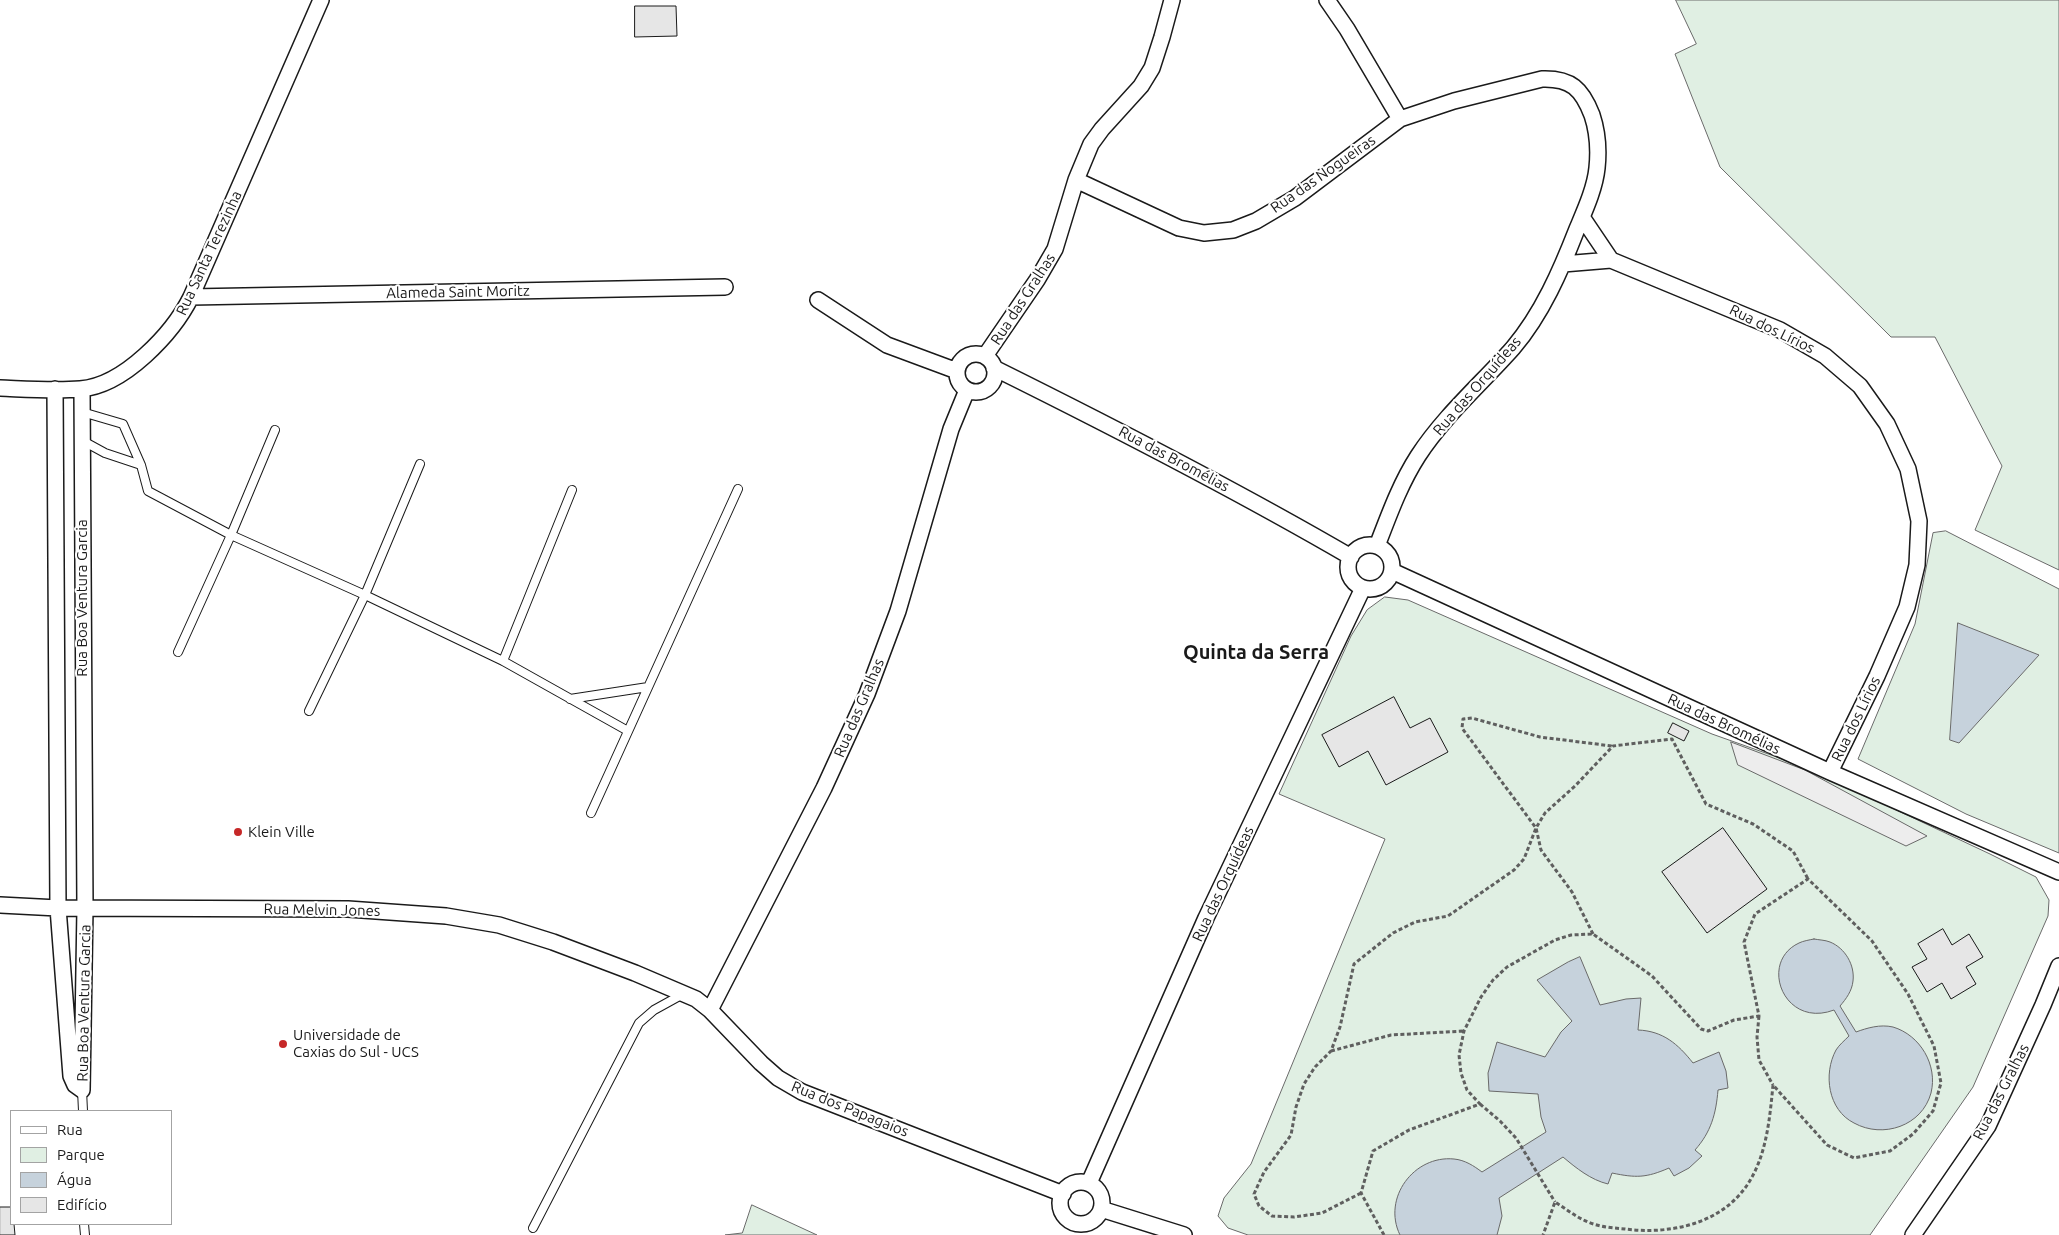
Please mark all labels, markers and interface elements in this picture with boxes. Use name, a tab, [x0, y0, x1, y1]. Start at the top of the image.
street label: Rua das Nogueiras	[1267, 131, 1379, 217]
street label: Rua Santa Terezinha	[172, 188, 246, 318]
street label: Rua das Gralhas	[987, 250, 1059, 348]
street label: Alameda Saint Moritz	[386, 282, 530, 302]
street label: Rua dos Lírios	[1727, 301, 1817, 357]
street label: Rua das Orquídeas	[1429, 333, 1525, 439]
street label: Rua das Bromélias	[1116, 422, 1232, 496]
street label: Rua Boa Ventura Garcia	[73, 519, 91, 677]
district label: Quinta da Serra	[1183, 640, 1329, 664]
street label: Rua das Gralhas	[830, 656, 888, 760]
street label: Rua dos Lírios	[1828, 674, 1884, 764]
street label: Rua das Bromélias	[1665, 690, 1783, 758]
place label: Klein Ville	[248, 823, 315, 841]
street label: Rua das Orquídeas	[1188, 824, 1258, 944]
marker: Klein Ville	[232, 826, 244, 838]
street label: Rua Melvin Jones	[263, 900, 381, 920]
street label: Rua Boa Ventura Garcia	[74, 924, 94, 1082]
place label: Universidade de Caxias do Sul - UCS	[293, 1026, 419, 1061]
marker: Universidade de Caxias do Sul - UCS	[277, 1038, 289, 1050]
street label: Rua das Gralhas	[1969, 1041, 2033, 1143]
street label: Rua dos Papagaios	[789, 1077, 911, 1141]
legend	[10, 1110, 172, 1225]
text: Rua	[57, 1121, 83, 1138]
text: Parque	[57, 1146, 105, 1163]
text: Água	[57, 1171, 92, 1188]
text: Edifício	[57, 1196, 107, 1213]

